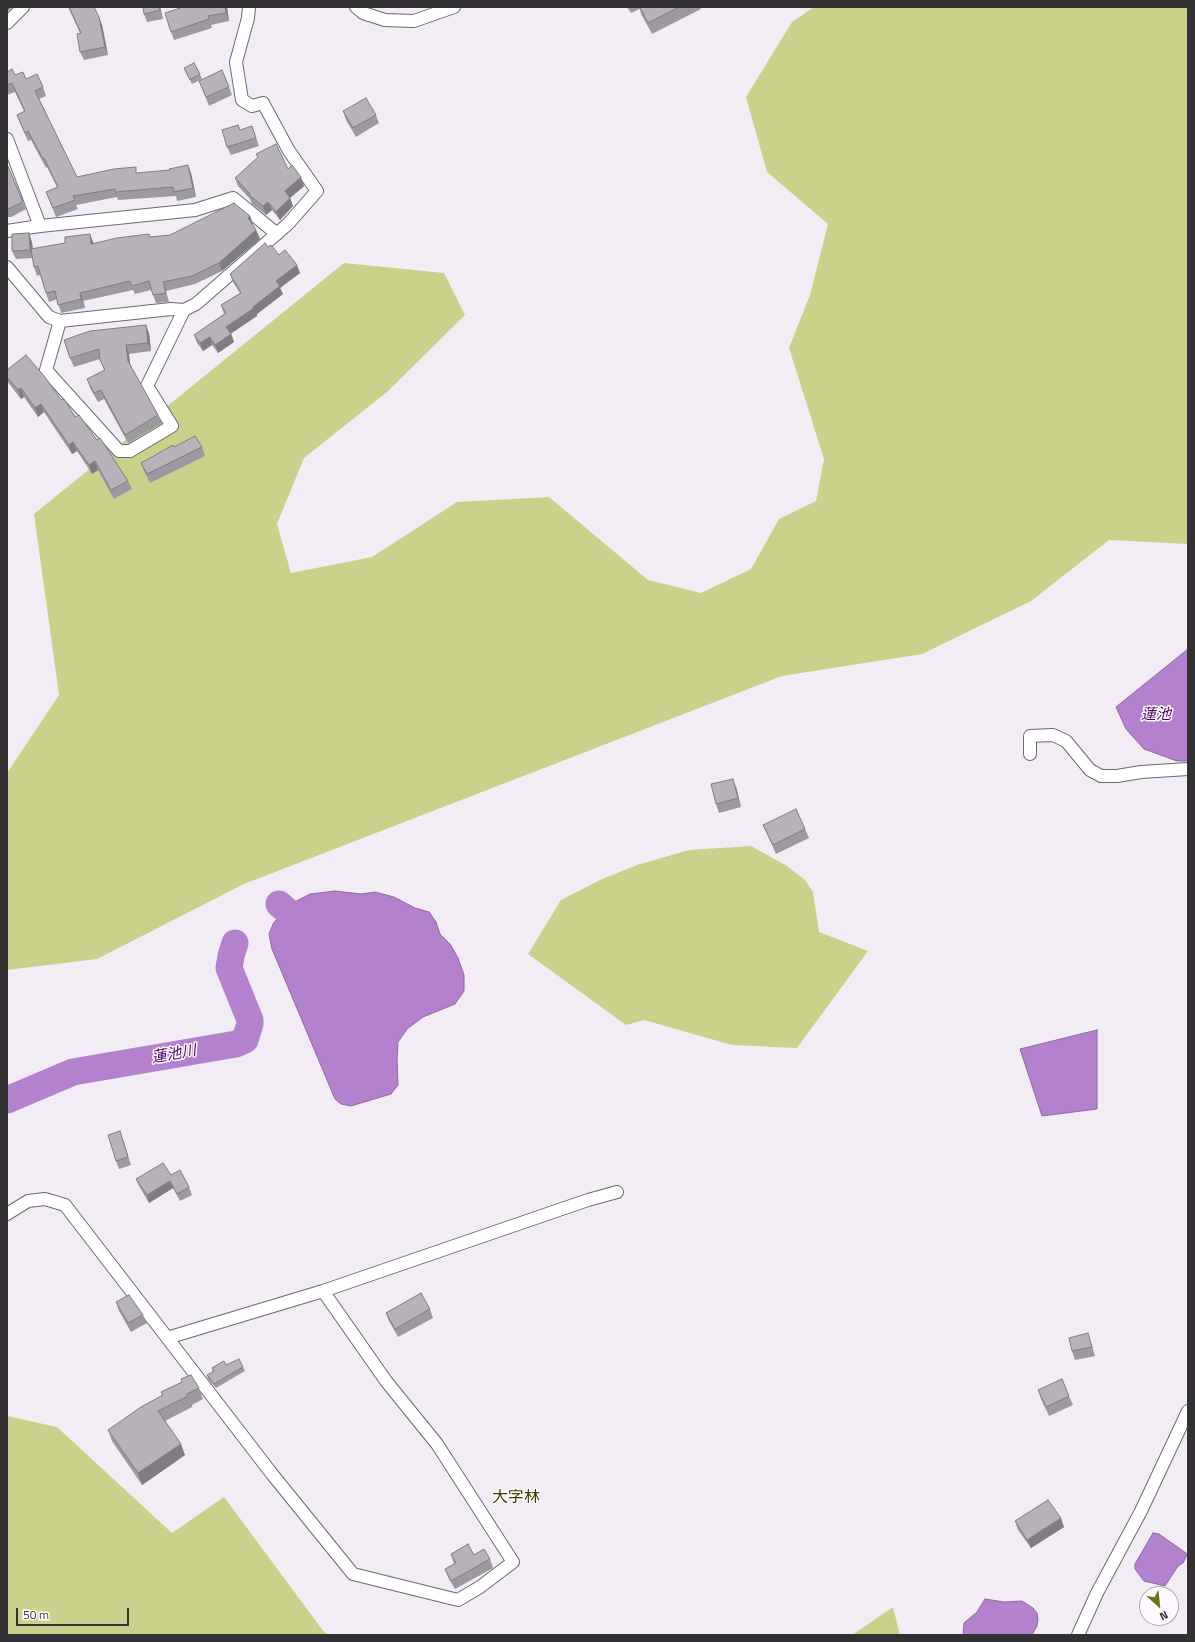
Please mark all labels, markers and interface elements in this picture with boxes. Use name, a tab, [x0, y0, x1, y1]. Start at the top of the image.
water label: 蓮池	[1141, 706, 1171, 724]
water label: 蓮池川	[150, 1042, 198, 1068]
district label: 大字林	[492, 1488, 540, 1508]
north arrow	[1139, 1586, 1179, 1626]
scale bar	[18, 1600, 131, 1626]
text: 50 m	[23, 1605, 49, 1624]
text: N	[1157, 1607, 1171, 1625]

